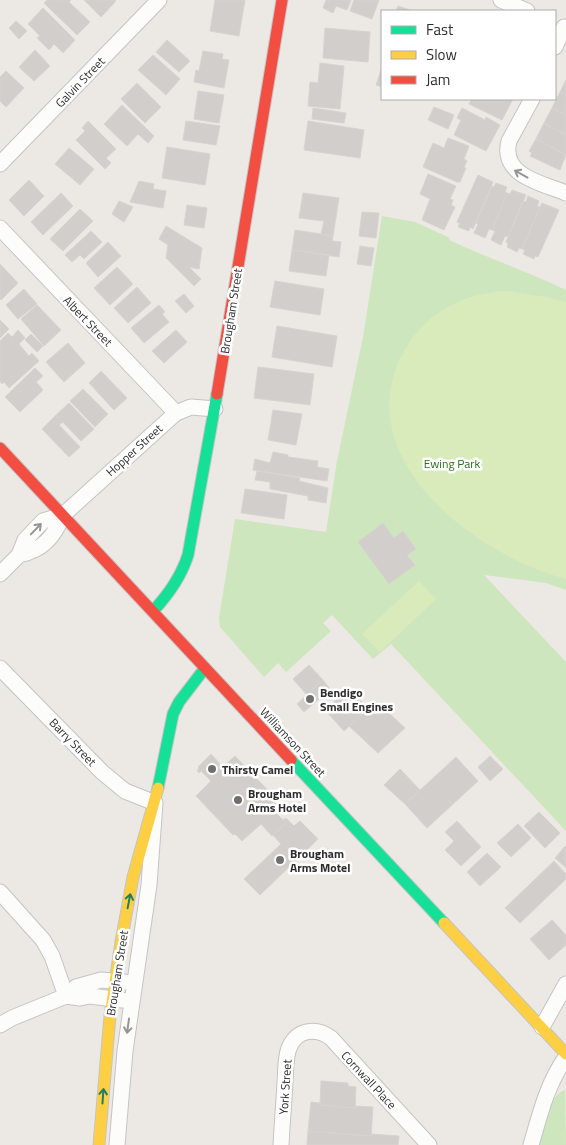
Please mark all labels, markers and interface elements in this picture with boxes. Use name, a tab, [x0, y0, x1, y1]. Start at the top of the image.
legend	[381, 10, 556, 100]
text: Fast	[426, 18, 454, 41]
text: Slow	[426, 43, 457, 66]
street label: Galvin Street	[51, 52, 110, 112]
text: Jam	[426, 68, 450, 91]
one-way arrow	[515, 168, 529, 178]
street label: Brougham Street	[215, 266, 247, 355]
street label: Albert Street	[59, 291, 118, 351]
street label: Hopper Street	[101, 419, 167, 481]
park label: Ewing Park	[424, 454, 480, 473]
one-way arrow	[30, 523, 42, 535]
place label: Bendigo Small Engines	[320, 683, 393, 716]
marker: Bendigo Small Engines	[304, 693, 316, 705]
street label: Williamson Street	[256, 703, 331, 782]
street label: Barry Street	[45, 713, 102, 771]
place label: Thirsty Camel	[222, 760, 293, 779]
marker: Thirsty Camel	[206, 763, 218, 775]
place label: Brougham Arms Hotel	[248, 784, 306, 817]
marker: Brougham Arms Hotel	[232, 794, 244, 806]
place label: Brougham Arms Motel	[290, 844, 350, 877]
marker: Brougham Arms Motel	[274, 854, 286, 866]
one-way arrow	[124, 893, 134, 909]
street label: Brougham Street	[101, 928, 133, 1017]
one-way arrow	[123, 1017, 133, 1033]
street label: Cornwall Place	[337, 1047, 401, 1113]
street label: York Street	[274, 1058, 296, 1115]
one-way arrow	[98, 1089, 108, 1105]

